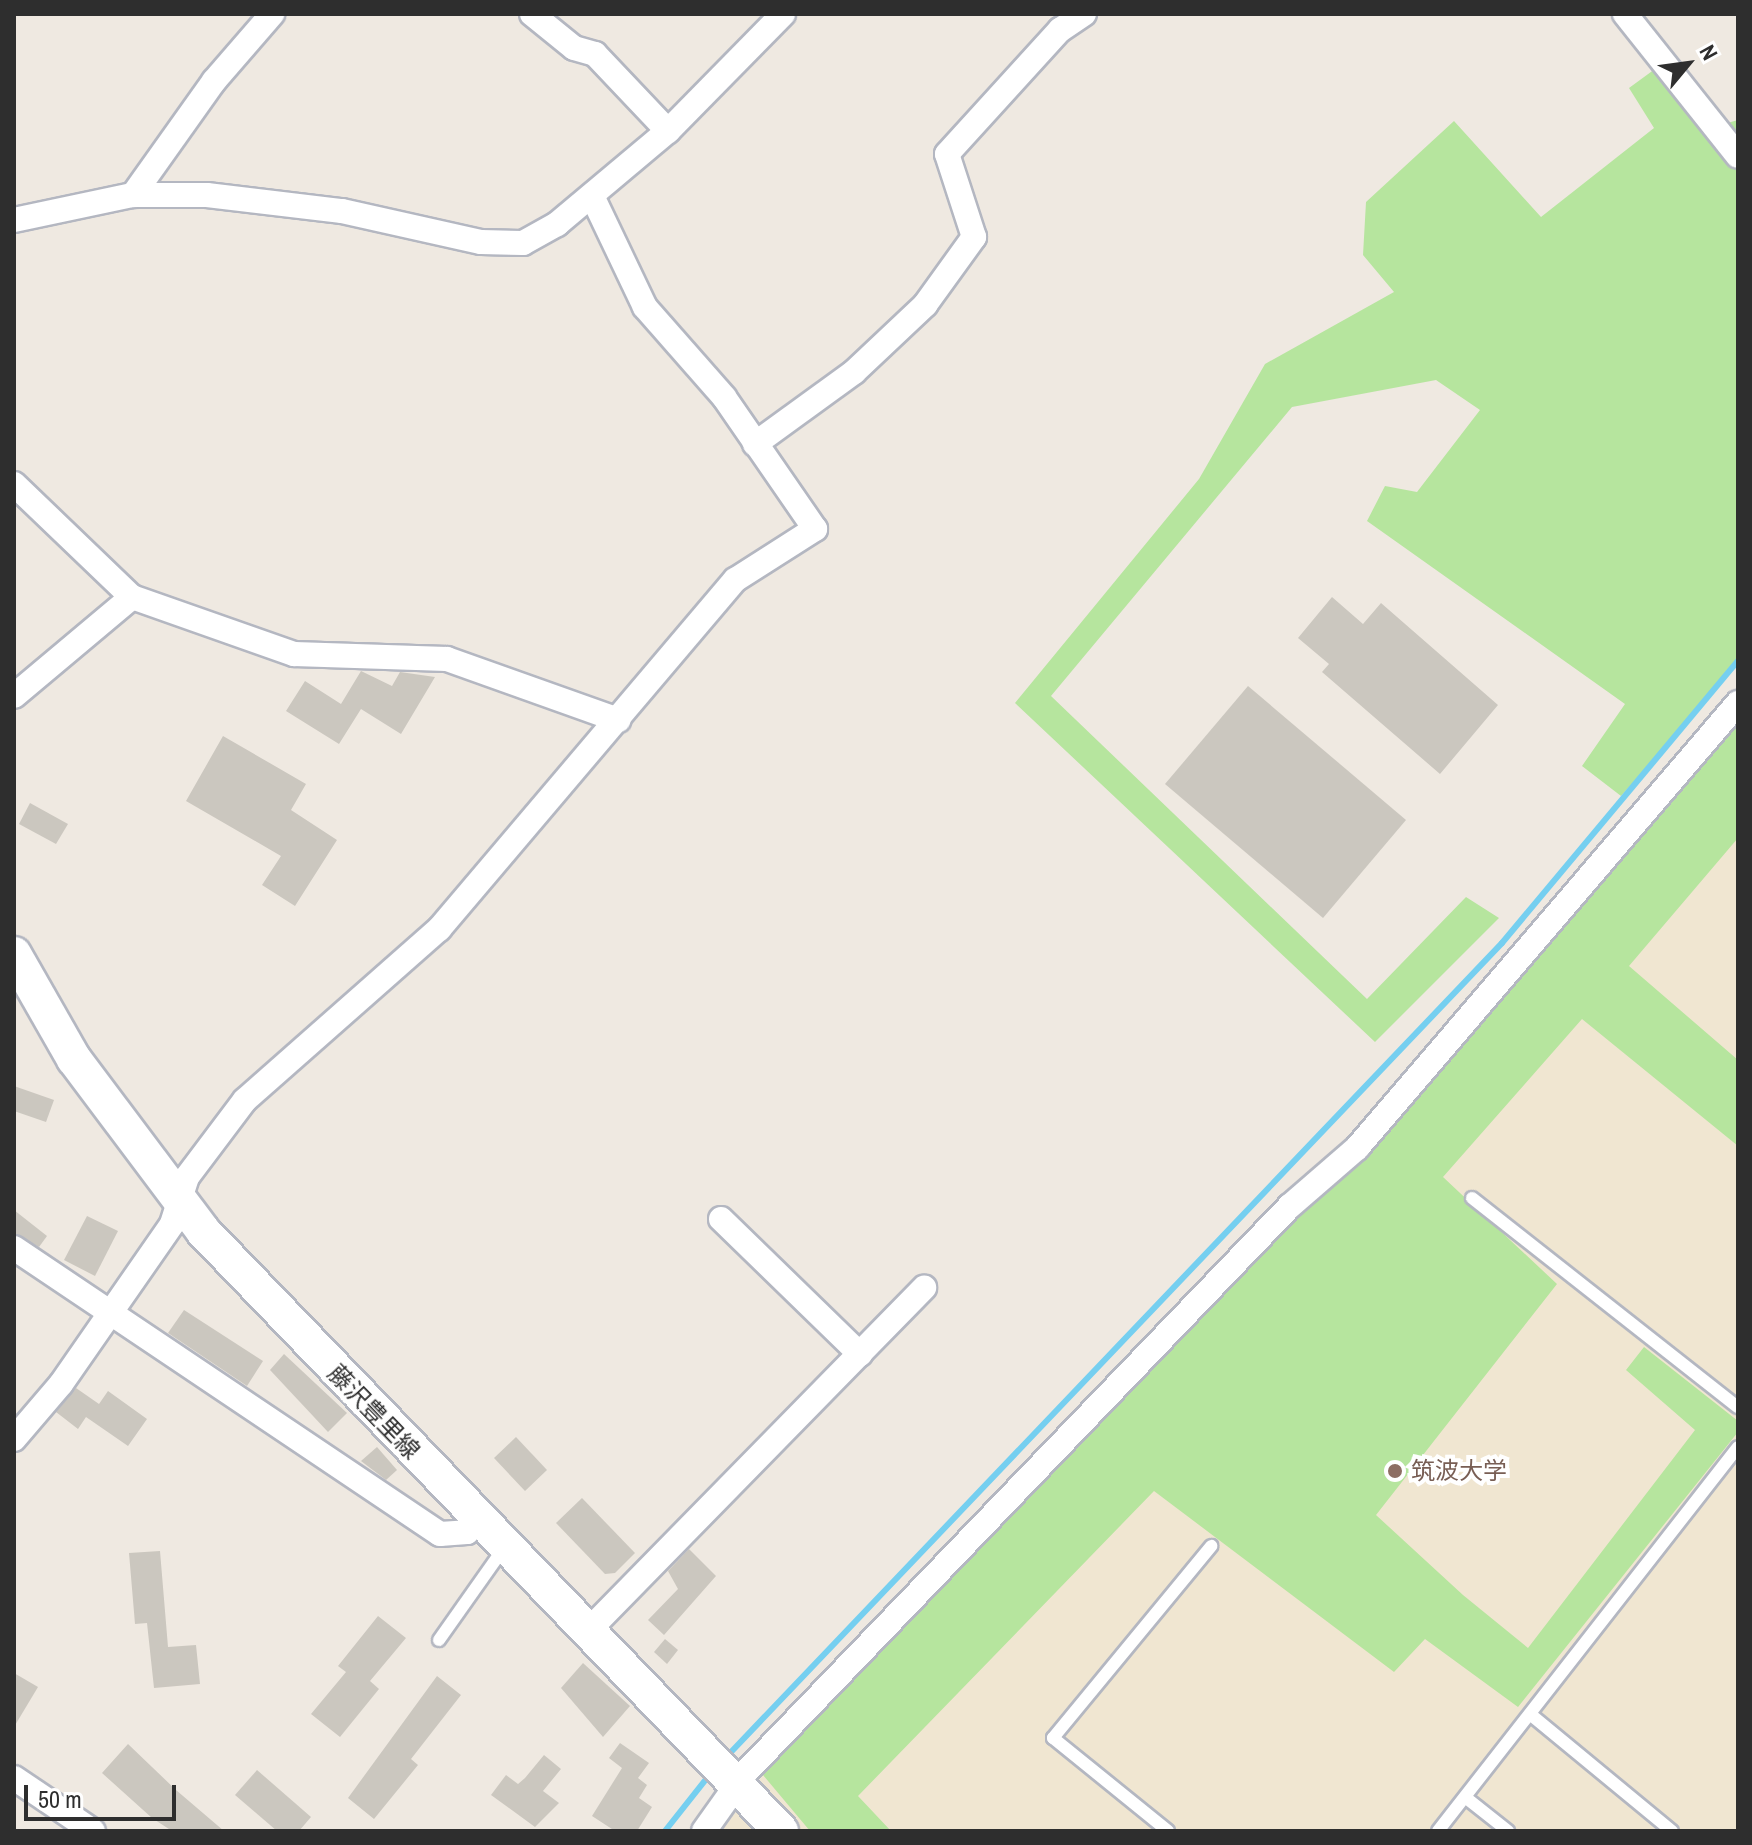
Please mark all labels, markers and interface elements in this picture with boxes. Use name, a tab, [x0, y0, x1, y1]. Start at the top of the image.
north arrow	[1648, 24, 1728, 104]
text: N	[1693, 39, 1725, 65]
street label: 藤沢豊里線	[322, 1359, 426, 1465]
place label: 筑波大学	[1411, 1457, 1507, 1485]
marker: 筑波大学	[1386, 1462, 1404, 1480]
scale bar	[28, 1769, 180, 1819]
text: 50 m	[38, 1783, 82, 1815]

